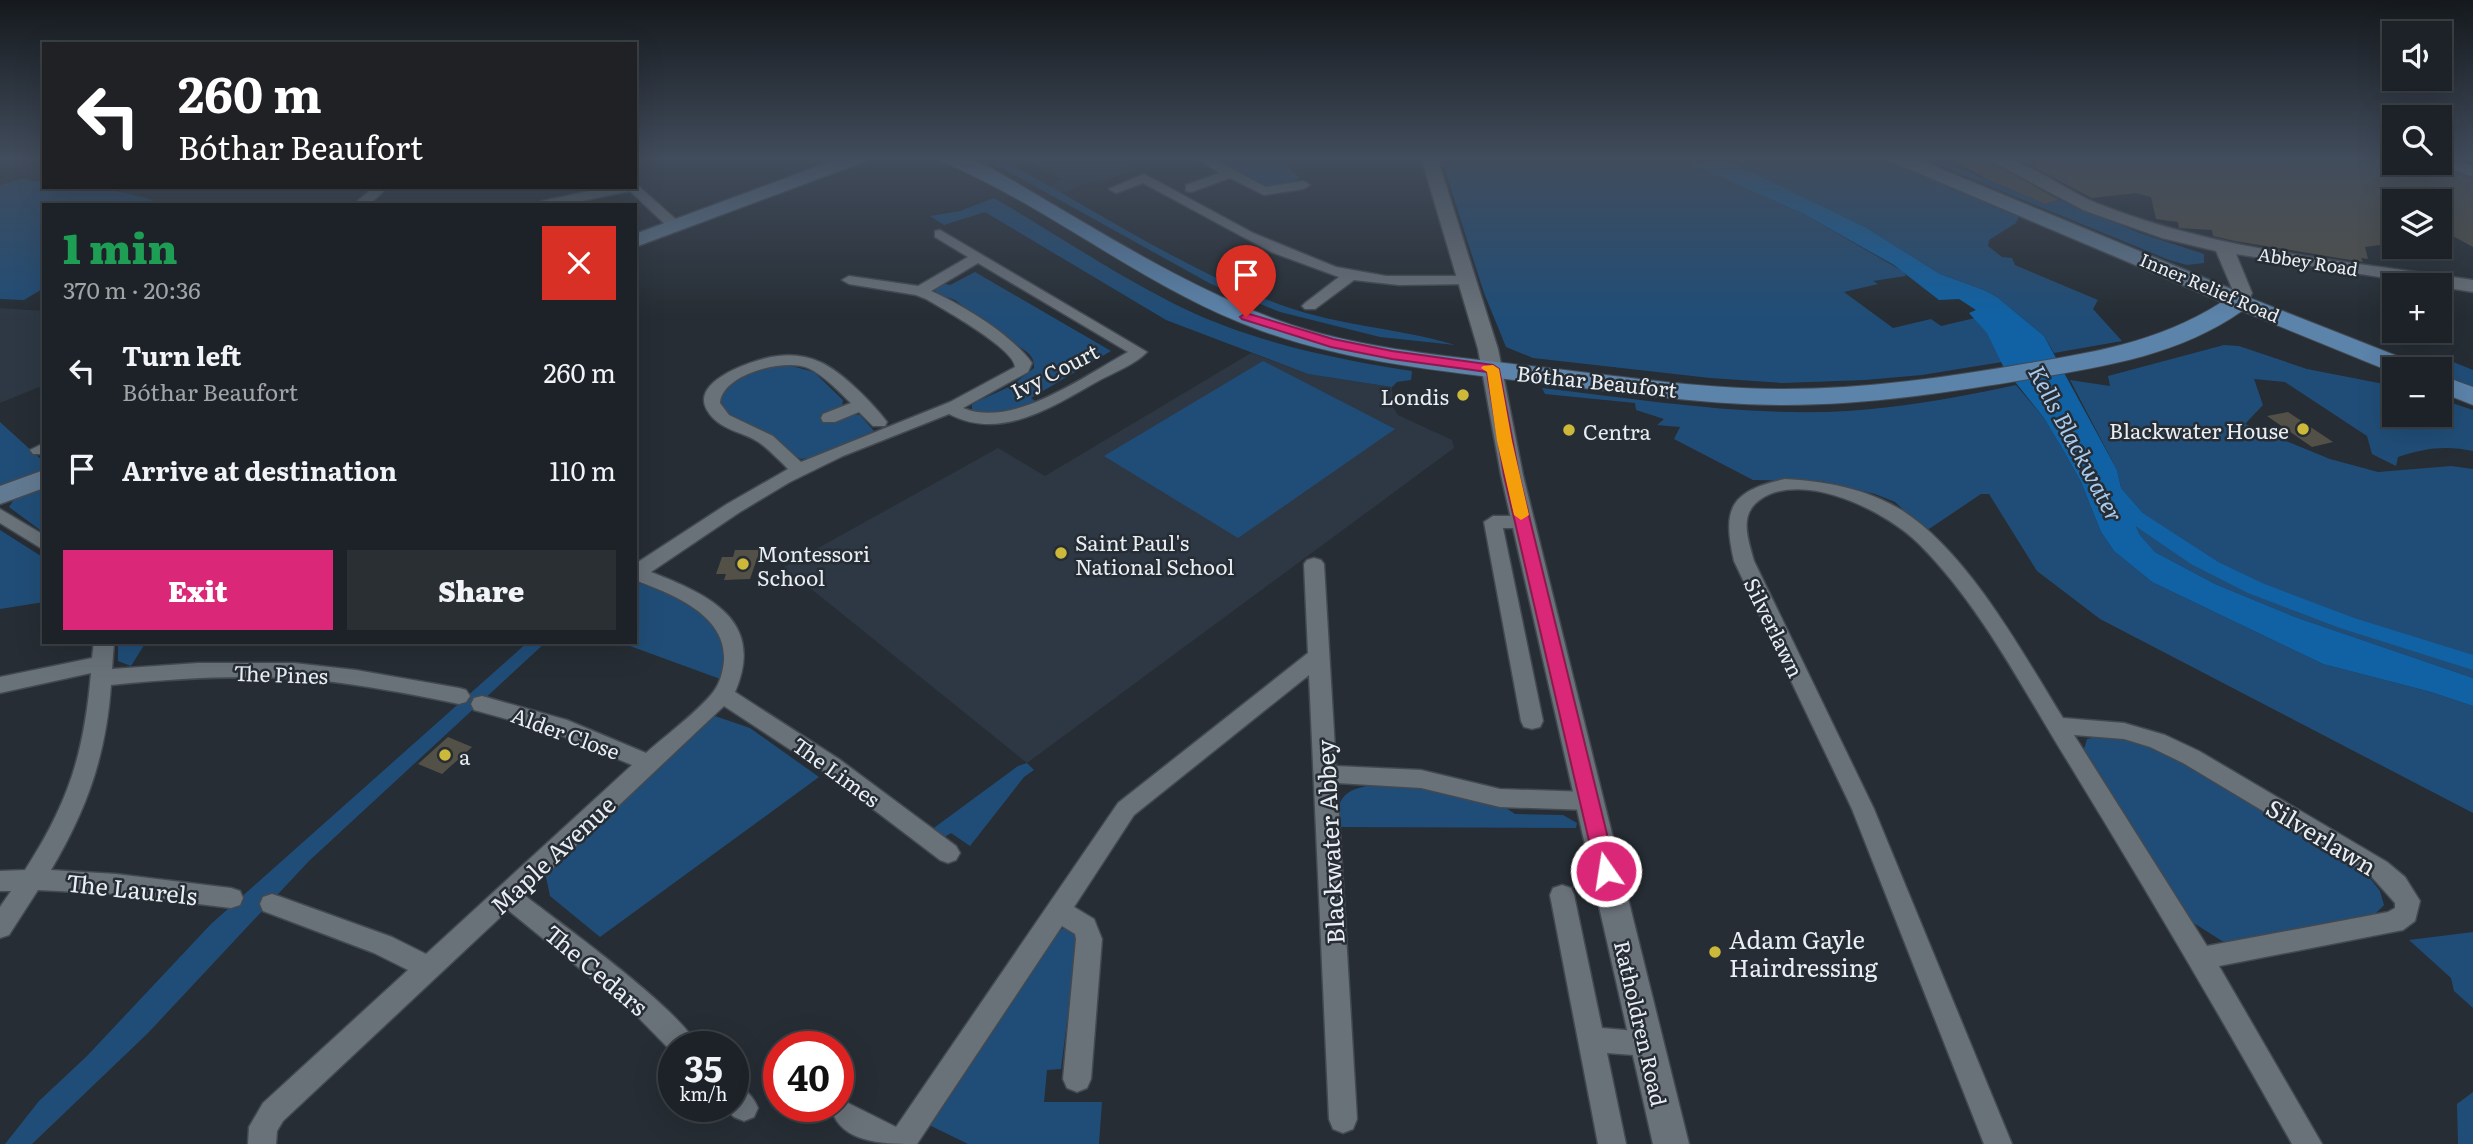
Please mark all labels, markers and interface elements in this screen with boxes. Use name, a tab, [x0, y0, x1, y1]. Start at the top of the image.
map controls	[2382, 21, 2452, 427]
button: sound	[2382, 21, 2452, 91]
text: 260 m	[178, 55, 322, 128]
icon: left	[63, 70, 154, 161]
button: search	[2382, 105, 2452, 175]
text: Bóthar Beaufort	[178, 122, 423, 170]
button: layers	[2382, 189, 2452, 259]
text: 1 min	[63, 215, 178, 277]
button: close	[542, 226, 616, 300]
street label: Abbey Road	[2256, 240, 2360, 282]
pin	[1216, 245, 1276, 317]
street label: Inner Relief Road	[2136, 245, 2284, 329]
icon: arrive	[1227, 256, 1265, 294]
text: 370 m · 20:36	[63, 272, 201, 306]
button: +	[2382, 273, 2452, 343]
street label: Ivy Court	[1005, 334, 1104, 405]
text: Turn left	[122, 335, 241, 374]
icon: left	[63, 352, 101, 390]
text: 260 m	[543, 352, 616, 391]
street label: Bóthar Beaufort	[1515, 356, 1679, 404]
button: −	[2382, 357, 2452, 427]
water label: Kells Blackwater	[2021, 359, 2133, 527]
text: Bóthar Beaufort	[122, 374, 298, 408]
place label: Londis	[1380, 380, 1449, 411]
marker: Londis	[1455, 387, 1471, 403]
place label: Blackwater House	[2109, 414, 2289, 445]
place label: Centra	[1583, 415, 1652, 446]
marker: Blackwater House	[2295, 421, 2311, 437]
marker: Centra	[1561, 422, 1577, 438]
icon: arrive	[63, 450, 101, 488]
text: Arrive at destination	[122, 450, 397, 489]
text: 110 m	[549, 450, 616, 489]
place label: Saint Paul's National School	[1075, 526, 1234, 581]
place label: Montessori School	[757, 537, 870, 592]
marker: Saint Paul's National School	[1053, 545, 1069, 561]
button: Exit	[63, 550, 333, 630]
button: Share	[347, 550, 616, 630]
marker: Montessori School	[735, 556, 751, 572]
street label: Silverlawn	[1737, 572, 1813, 682]
street label: The Pines	[233, 656, 329, 690]
street label: Alder Close	[507, 698, 625, 766]
street label: The Limes	[787, 729, 887, 813]
street label: Blackwater Abbey	[1306, 739, 1352, 945]
place label: a	[459, 740, 471, 771]
marker: a	[437, 747, 453, 763]
street label: Maple Avenue	[482, 787, 622, 921]
street label: Silverlawn	[2260, 789, 2384, 883]
position arrow	[1569, 834, 1643, 908]
street label: The Laurels	[65, 864, 199, 912]
street label: The Cedars	[538, 915, 656, 1023]
place label: Adam Gayle Hairdressing	[1729, 921, 1879, 984]
street label: Ratholdren Road	[1608, 937, 1676, 1109]
marker: Adam Gayle Hairdressing	[1707, 944, 1723, 960]
speed limit sign: 40	[763, 1031, 854, 1122]
text: 35	[684, 1041, 723, 1093]
text: km/h	[680, 1080, 727, 1107]

